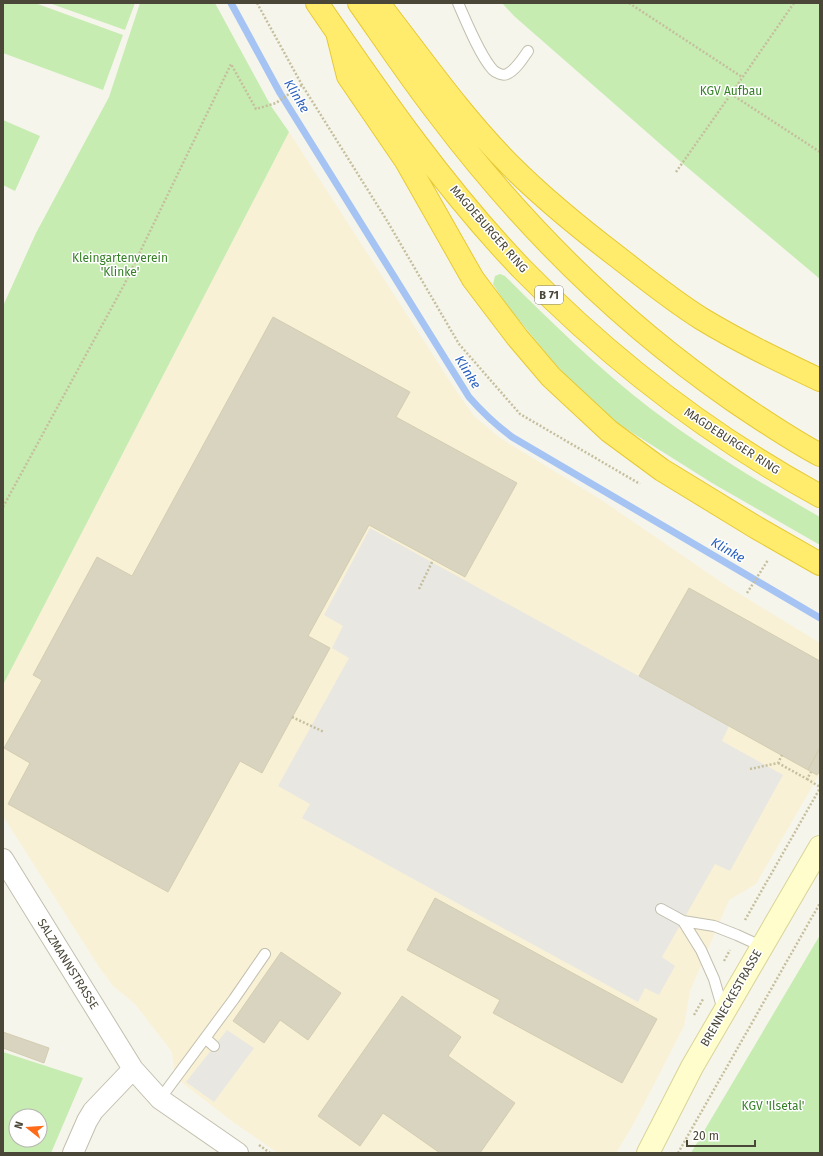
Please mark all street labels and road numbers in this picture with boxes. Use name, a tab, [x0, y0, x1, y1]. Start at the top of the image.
street label: MAGDEBURGER RING	[447, 182, 531, 276]
road number: B 71	[535, 286, 563, 304]
street label: MAGDEBURGER RING	[682, 405, 782, 477]
street label: SALZMANNSTRASSE	[34, 916, 102, 1012]
street label: BRENNECKESTRASSE	[698, 947, 764, 1049]

